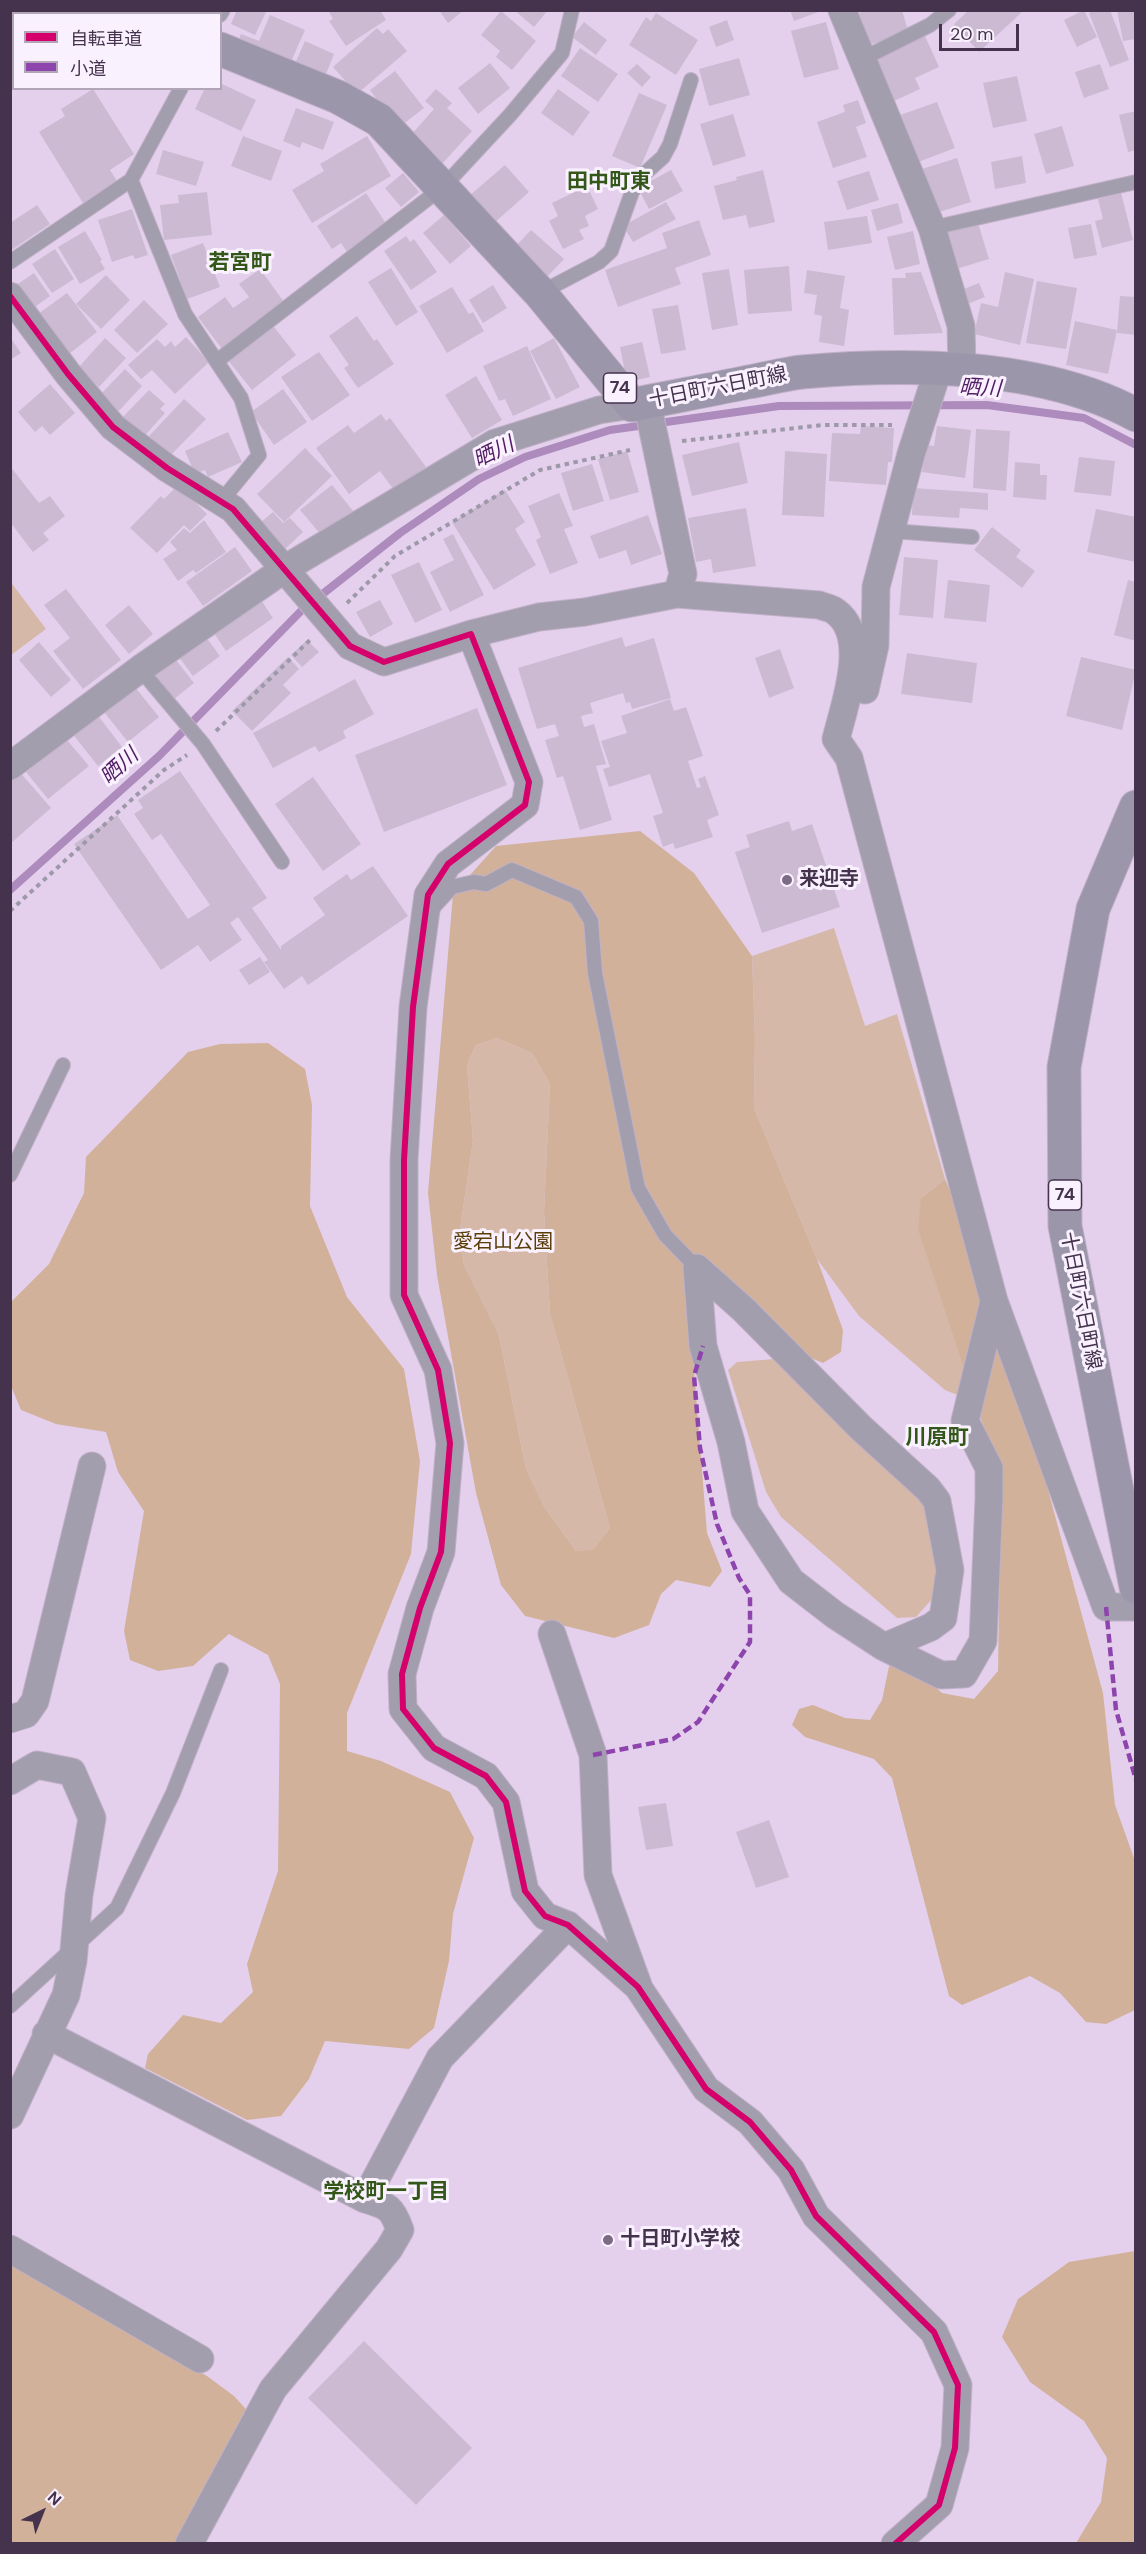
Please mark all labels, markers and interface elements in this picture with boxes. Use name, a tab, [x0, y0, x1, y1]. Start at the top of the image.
legend	[12, 12, 222, 90]
scale bar	[942, 12, 1022, 50]
text: 20 m	[950, 22, 993, 46]
text: 自転車道	[70, 27, 142, 51]
text: 小道	[70, 57, 106, 81]
district label: 田中町東	[567, 169, 651, 195]
district label: 若宮町	[209, 250, 271, 276]
street label: 十日町六日町線	[647, 363, 789, 413]
road number: 74	[604, 373, 636, 403]
water label: 晒川	[958, 375, 1002, 403]
water label: 晒川	[470, 432, 518, 474]
water label: 晒川	[96, 744, 144, 790]
place label: 来迎寺	[799, 868, 859, 892]
marker: 来迎寺	[780, 873, 794, 887]
road number: 74	[1048, 1180, 1082, 1210]
street label: 十日町六日町線	[1055, 1230, 1105, 1372]
park label: 愛宕山公園	[453, 1231, 553, 1255]
district label: 川原町	[906, 1425, 968, 1451]
district label: 学校町一丁目	[323, 2179, 449, 2205]
place label: 十日町小学校	[620, 2228, 740, 2252]
marker: 十日町小学校	[601, 2233, 615, 2247]
north arrow	[12, 2482, 72, 2542]
text: N	[43, 2487, 66, 2510]

